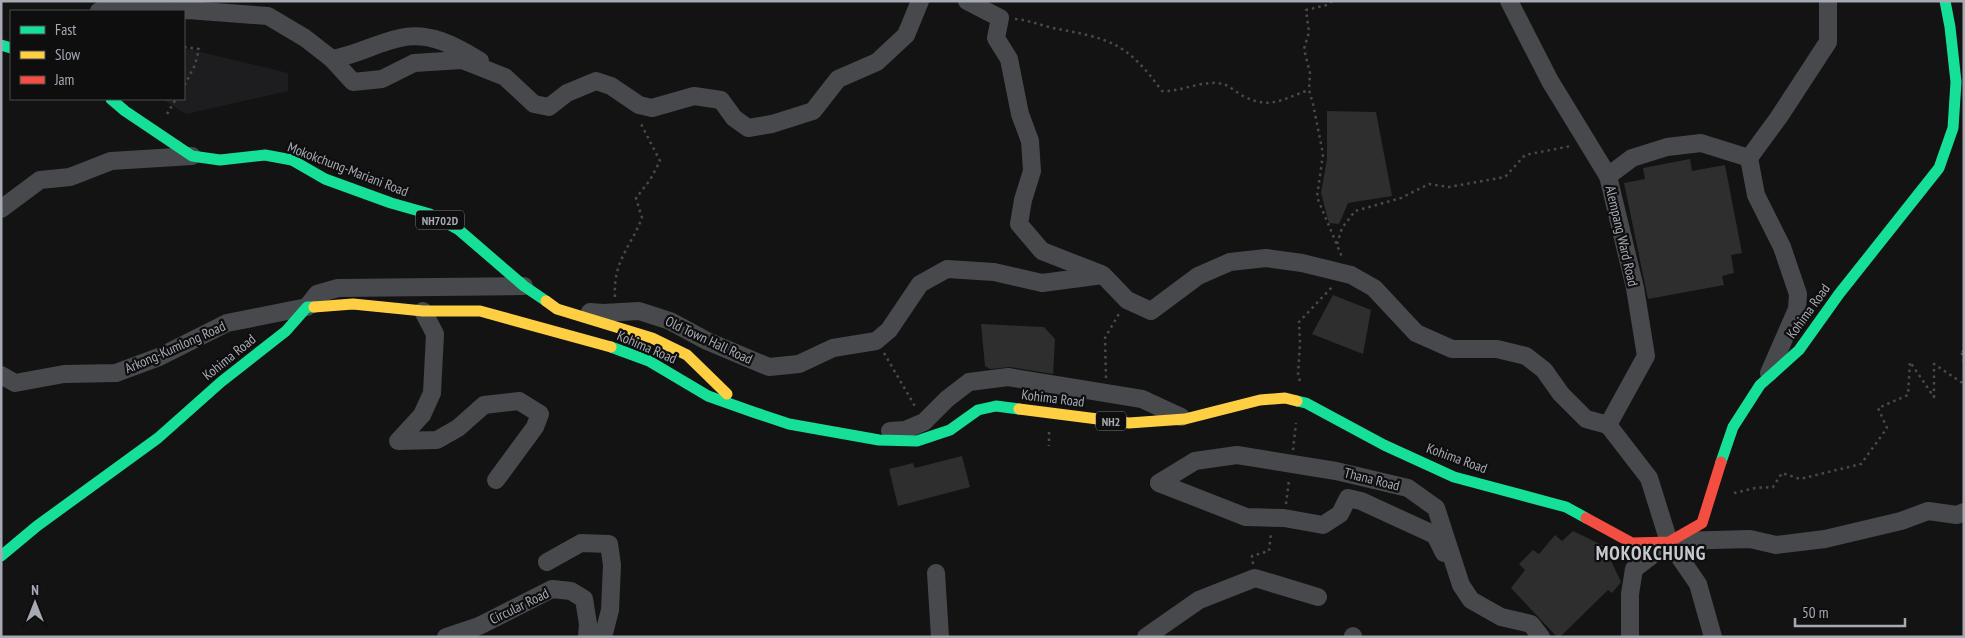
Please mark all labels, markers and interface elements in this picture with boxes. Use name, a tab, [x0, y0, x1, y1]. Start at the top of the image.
legend	[10, 10, 185, 100]
text: Fast	[55, 20, 76, 39]
text: Slow	[55, 45, 80, 64]
text: Jam	[54, 70, 74, 89]
street label: Mokokchung-Mariani Road	[285, 138, 411, 200]
street label: Alempang Ward Road	[1602, 184, 1642, 288]
road number: NH702D	[416, 210, 464, 230]
street label: Kohima Road	[1782, 280, 1834, 342]
street label: Old Town Hall Road	[663, 312, 755, 368]
street label: Arkong-Kumlong Road	[122, 317, 228, 377]
street label: Kohima Road	[614, 326, 680, 368]
street label: Kohima Road	[199, 330, 259, 384]
street label: Kohima Road	[1021, 385, 1085, 411]
road number: NH2	[1096, 412, 1126, 431]
street label: Kohima Road	[1424, 439, 1490, 477]
street label: Thana Road	[1342, 463, 1402, 495]
district label: MOKOKCHUNG	[1596, 541, 1706, 565]
north arrow	[10, 578, 60, 628]
text: N	[31, 581, 39, 599]
street label: Circular Road	[486, 584, 552, 628]
scale bar	[1795, 596, 1905, 628]
text: 50 m	[1802, 603, 1828, 622]

